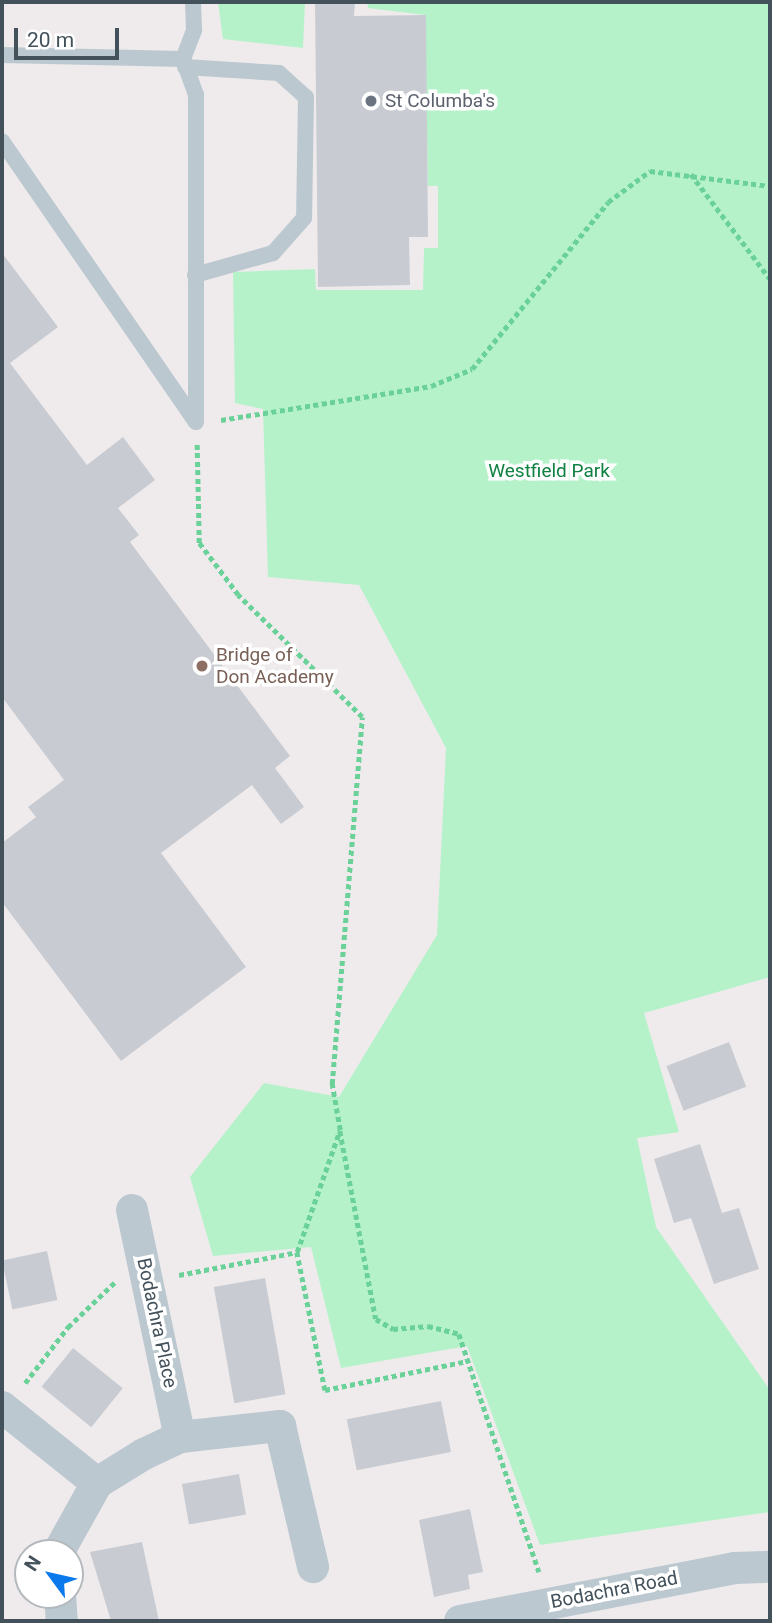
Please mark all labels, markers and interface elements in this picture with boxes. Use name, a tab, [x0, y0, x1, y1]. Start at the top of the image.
scale bar	[18, 14, 122, 58]
text: 20 m	[27, 28, 74, 52]
place label: St Columba's	[385, 90, 495, 112]
marker: St Columba's	[363, 93, 379, 109]
park label: Westfield Park	[488, 460, 610, 482]
place label: Bridge of Don Academy	[216, 644, 334, 688]
marker: Bridge of Don Academy	[194, 658, 210, 674]
street label: Bodachra Place	[132, 1256, 182, 1390]
north arrow	[14, 1539, 84, 1609]
text: N	[19, 1551, 46, 1575]
street label: Bodachra Road	[549, 1567, 679, 1613]

